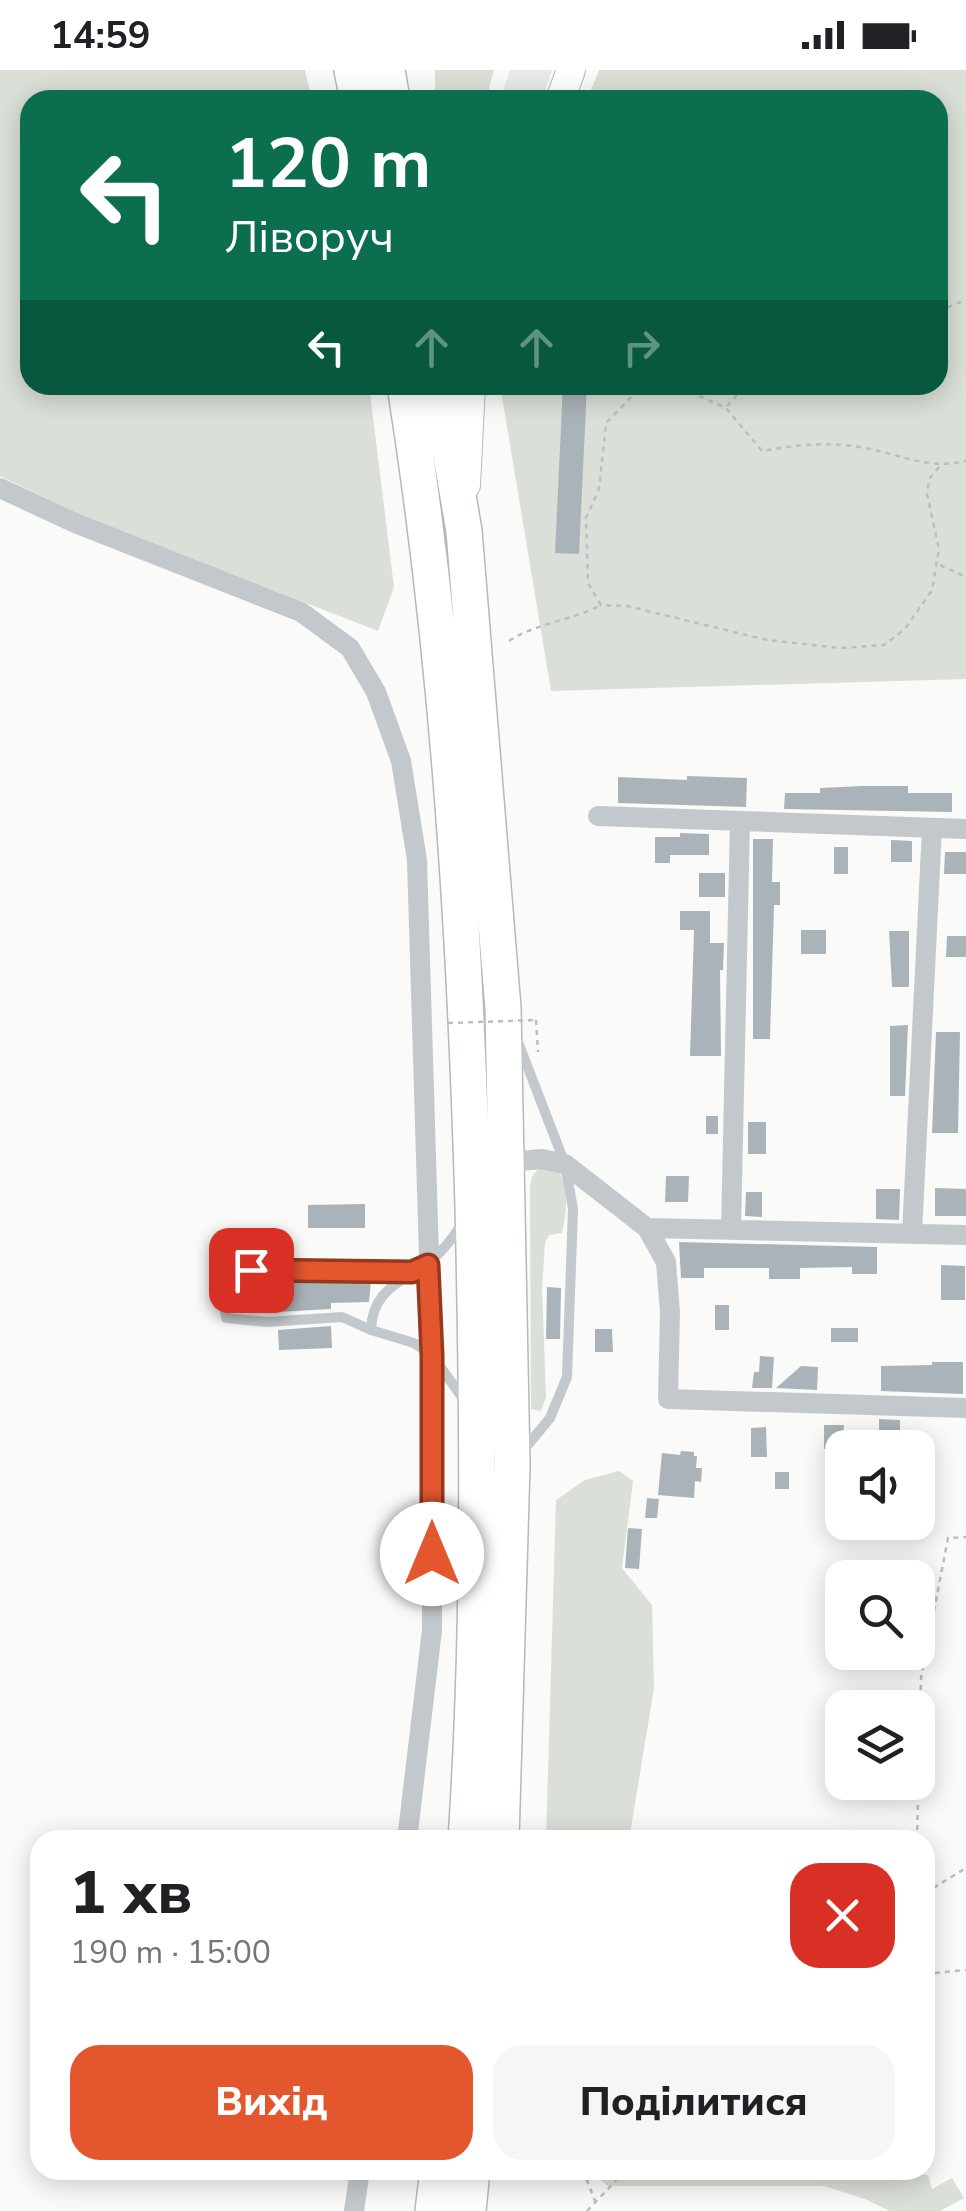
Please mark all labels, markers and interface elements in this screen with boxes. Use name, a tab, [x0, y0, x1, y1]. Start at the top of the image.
text: 14:59	[50, 10, 151, 61]
text: 120 m	[225, 116, 431, 212]
icon: left	[60, 130, 190, 260]
text: Ліворуч	[225, 207, 394, 268]
icon: left	[299, 320, 354, 375]
icon: ahead	[404, 320, 459, 375]
icon: ahead	[509, 320, 564, 375]
icon: right	[614, 320, 669, 375]
pin	[209, 1228, 294, 1313]
icon: arrive	[224, 1243, 279, 1298]
map controls	[825, 1430, 935, 1800]
button: sound	[825, 1430, 935, 1540]
position arrow	[380, 1502, 484, 1606]
button: search	[825, 1560, 935, 1670]
button: layers	[825, 1690, 935, 1800]
text: 1 хв	[70, 1852, 192, 1934]
button: close	[790, 1863, 895, 1968]
text: 190 m · 15:00	[70, 1931, 271, 1974]
button: Вихід	[70, 2045, 473, 2160]
button: Поділитися	[493, 2045, 895, 2160]

